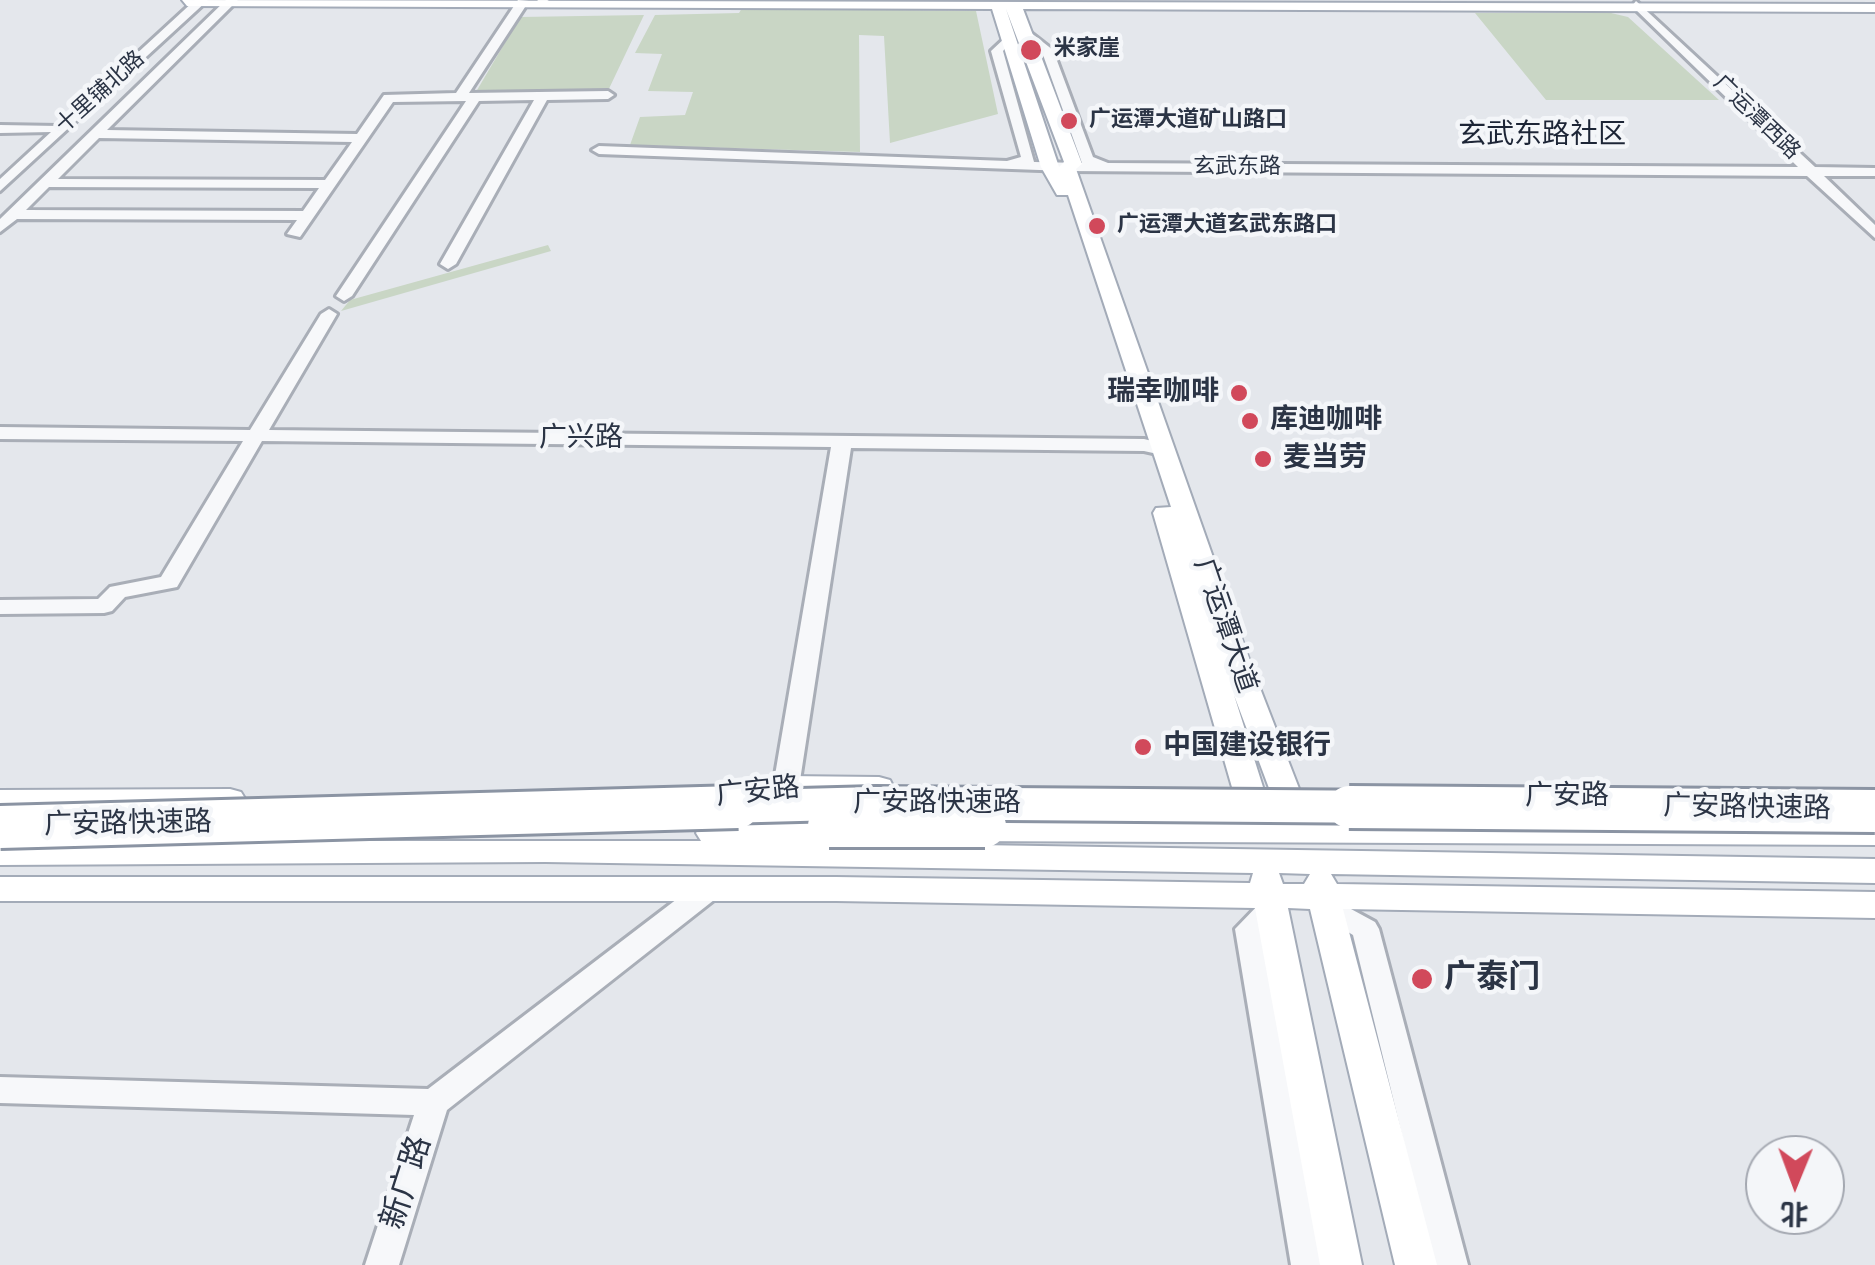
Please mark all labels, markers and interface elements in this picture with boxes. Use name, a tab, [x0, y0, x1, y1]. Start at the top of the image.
marker: 米家崖	[1018, 37, 1044, 63]
place label: 米家崖	[1054, 37, 1120, 63]
street label: 十里铺北路	[51, 46, 151, 140]
street label: 广运潭西路	[1707, 70, 1805, 166]
place label: 广运潭大道矿山路口	[1089, 108, 1287, 134]
marker: 广运潭大道矿山路口	[1058, 110, 1080, 132]
district label: 玄武东路社区	[1458, 119, 1626, 153]
street label: 玄武东路	[1193, 155, 1281, 181]
place label: 广运潭大道玄武东路口	[1117, 213, 1337, 239]
marker: 广运潭大道玄武东路口	[1086, 215, 1108, 237]
place label: 瑞幸咖啡	[1107, 376, 1219, 410]
marker: 瑞幸咖啡	[1228, 382, 1250, 404]
place label: 库迪咖啡	[1270, 404, 1382, 438]
marker: 库迪咖啡	[1239, 410, 1261, 432]
street label: 广兴路	[539, 422, 623, 456]
place label: 麦当劳	[1283, 442, 1367, 476]
marker: 麦当劳	[1252, 448, 1274, 470]
street label: 广运潭大道	[1185, 554, 1263, 698]
place label: 中国建设银行	[1163, 730, 1331, 764]
marker: 中国建设银行	[1132, 736, 1154, 758]
street label: 广安路	[714, 772, 802, 814]
street label: 广安路	[1525, 780, 1609, 814]
street label: 广安路快速路	[853, 787, 1021, 821]
street label: 广安路快速路	[1663, 791, 1831, 827]
street label: 广安路快速路	[44, 807, 212, 843]
place label: 广泰门	[1444, 960, 1540, 998]
marker: 广泰门	[1409, 966, 1435, 992]
street label: 新广路	[375, 1131, 441, 1235]
north arrow	[1745, 1135, 1845, 1235]
text: 北	[1780, 1194, 1809, 1232]

